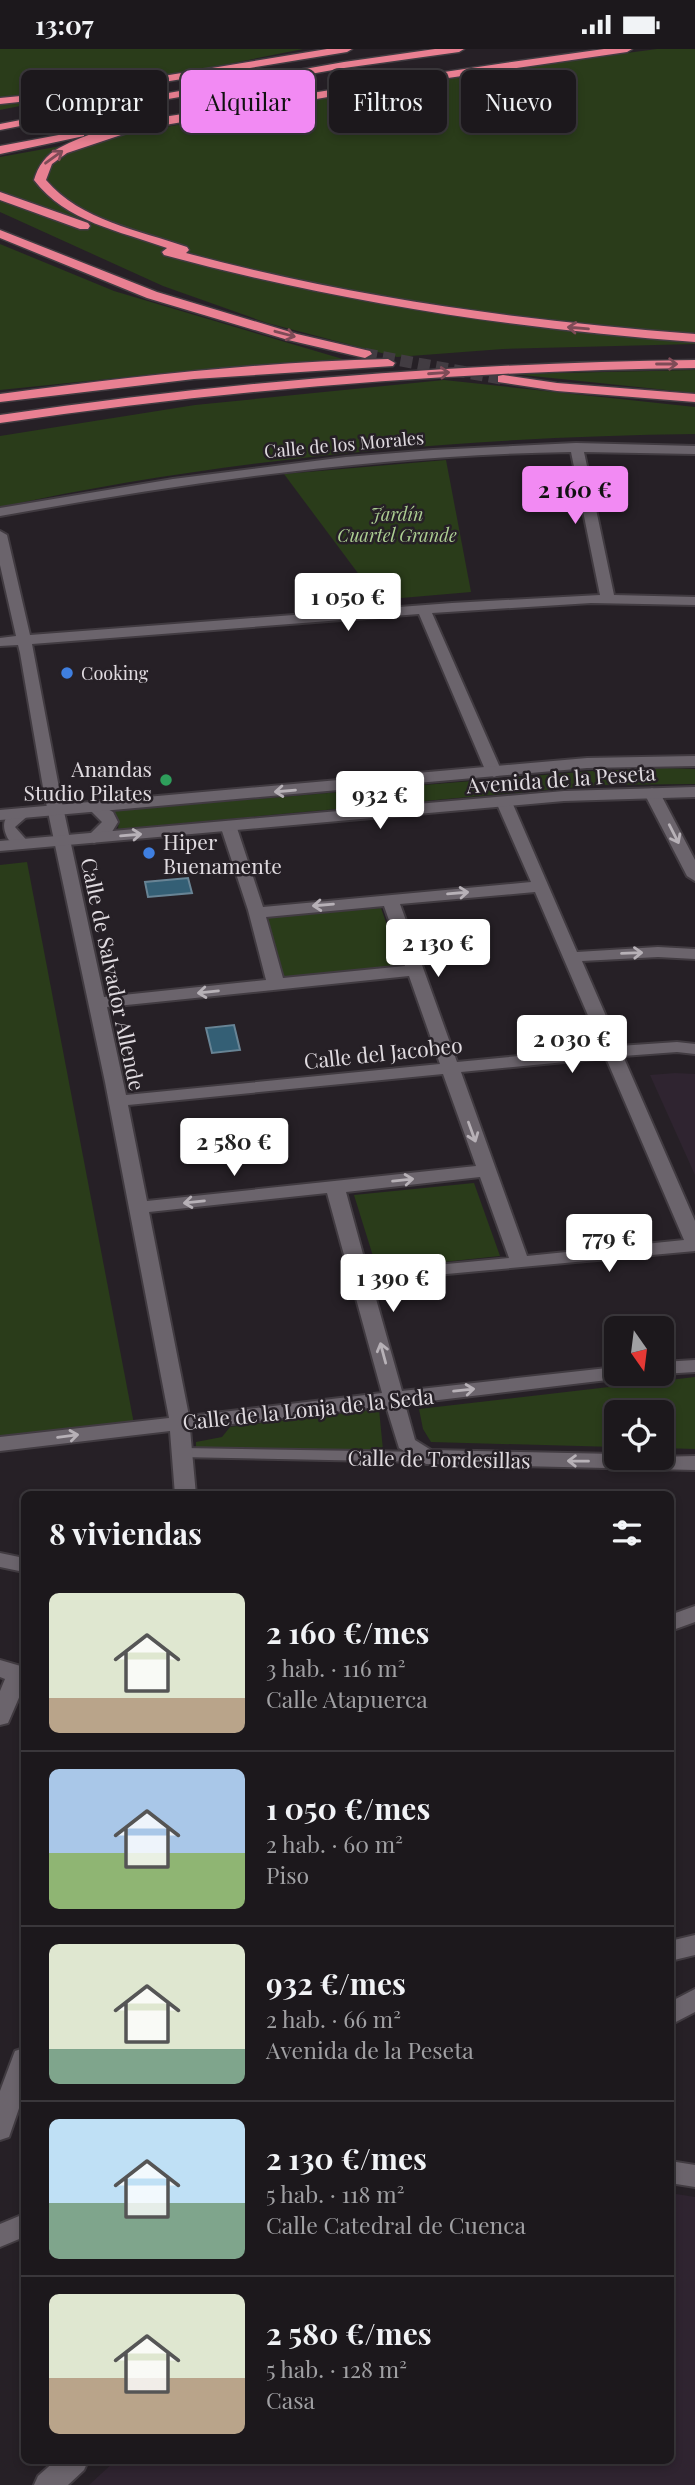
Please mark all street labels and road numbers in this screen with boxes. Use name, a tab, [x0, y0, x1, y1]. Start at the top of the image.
street label: Calle de los Morales	[263, 425, 425, 463]
street label: Avenida de la Peseta	[464, 757, 657, 799]
street label: Calle de Salvador Allende	[76, 855, 152, 1093]
street label: Calle del Jacobeo	[302, 1030, 464, 1074]
street label: Calle de la Lonja de la Seda	[181, 1381, 435, 1435]
street label: Calle de Tordesillas	[347, 1442, 531, 1474]

